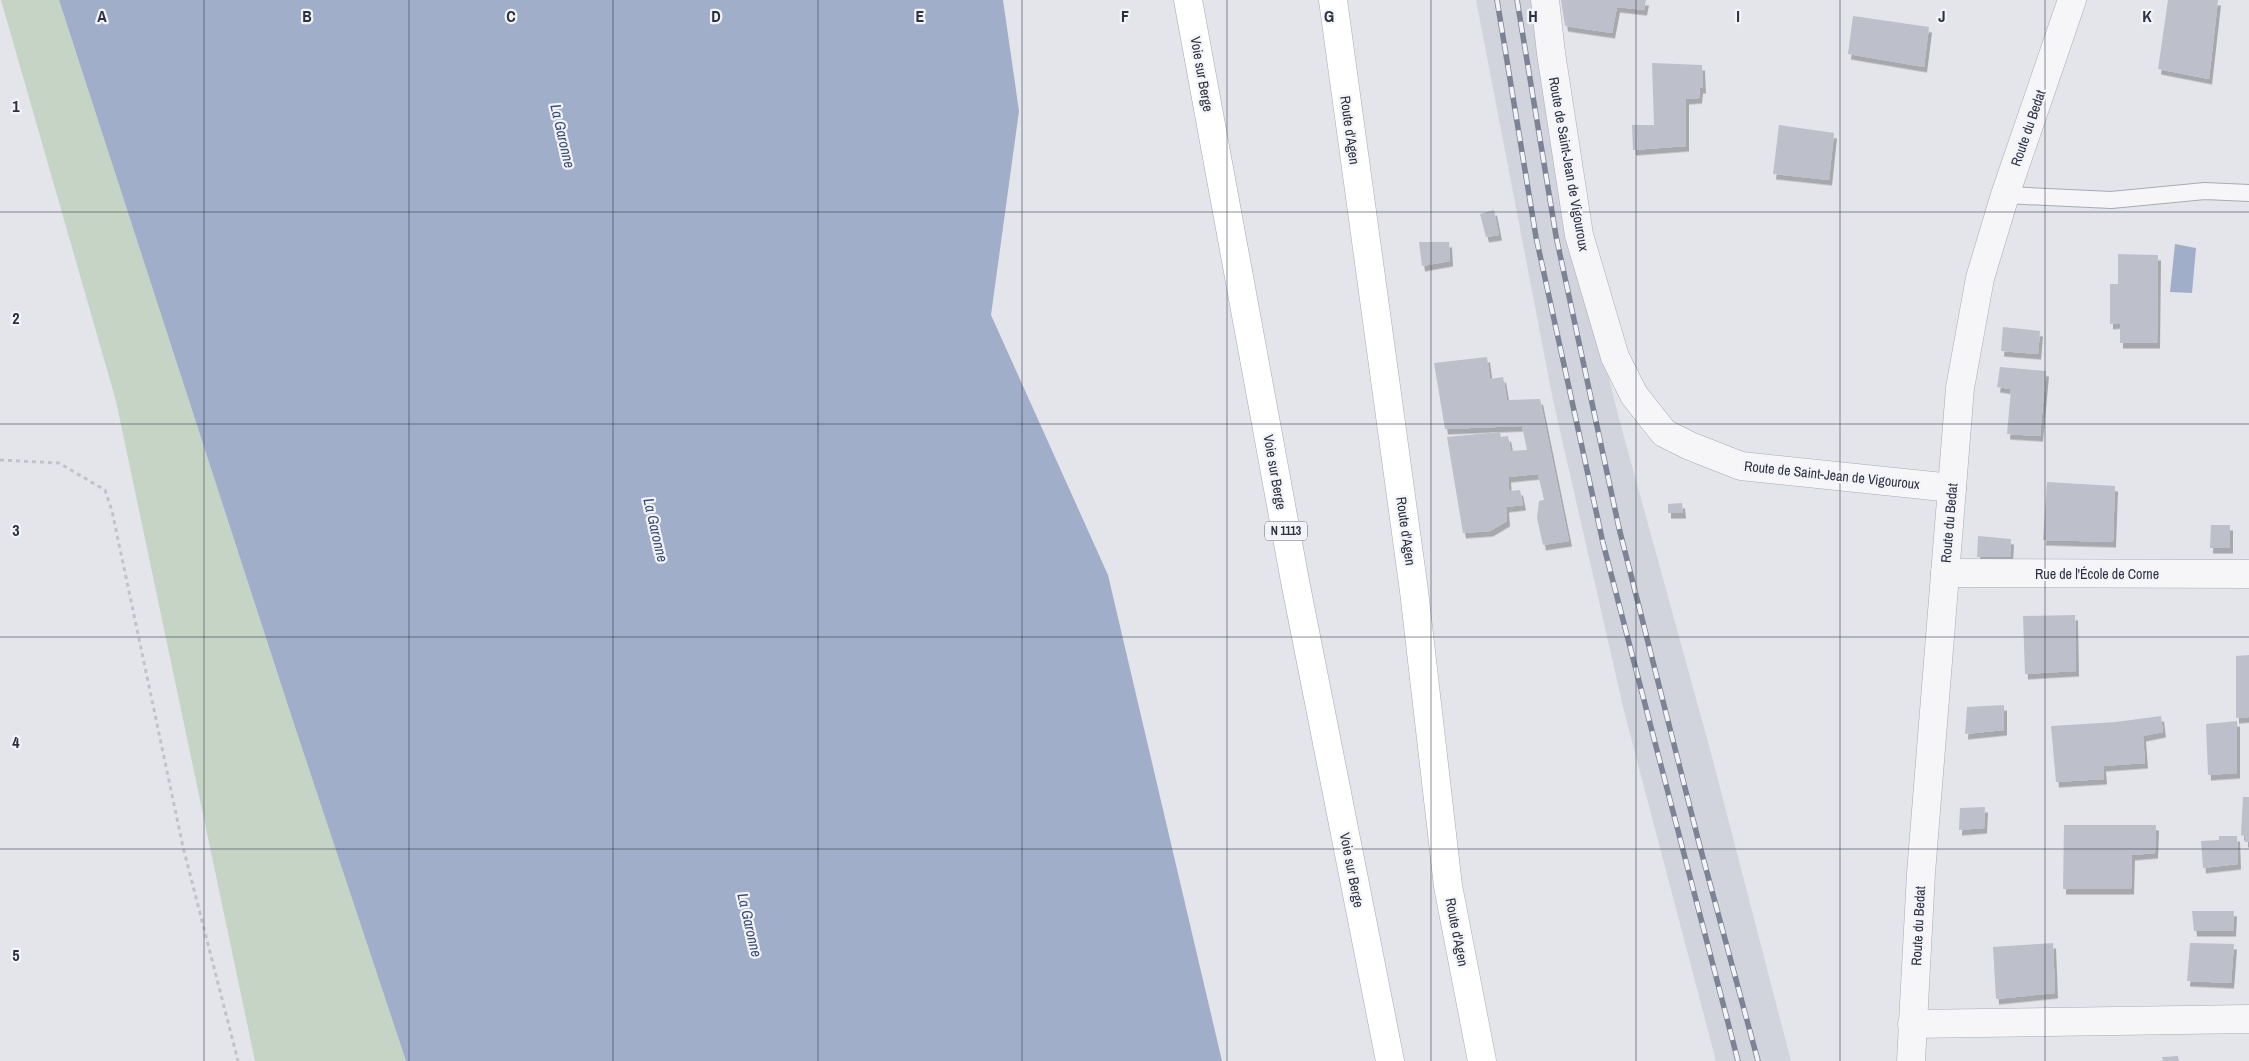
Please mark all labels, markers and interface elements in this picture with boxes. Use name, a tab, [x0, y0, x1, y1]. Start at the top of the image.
text: A	[97, 5, 107, 27]
text: B	[302, 5, 312, 27]
text: C	[506, 5, 516, 27]
text: D	[711, 5, 721, 27]
text: E	[916, 5, 925, 27]
text: F	[1121, 5, 1129, 27]
text: G	[1324, 5, 1334, 27]
text: H	[1528, 5, 1538, 27]
text: I	[1736, 5, 1740, 27]
text: J	[1938, 5, 1946, 27]
text: K	[2142, 5, 2152, 27]
street label: Voie sur Berge	[1187, 35, 1217, 113]
street label: Route de Saint-Jean de Vigouroux	[1545, 75, 1593, 253]
street label: Route du Bedat	[2007, 87, 2049, 169]
street label: Route d'Agen	[1336, 94, 1364, 166]
text: 1	[12, 95, 20, 117]
water label: La Garonne	[545, 102, 581, 170]
text: 2	[12, 307, 20, 329]
street label: Voie sur Berge	[1260, 433, 1290, 511]
street label: Route de Saint-Jean de Vigouroux	[1743, 457, 1921, 493]
street label: Route du Bedat	[1937, 482, 1961, 564]
street label: Route d'Agen	[1392, 495, 1420, 567]
water label: La Garonne	[638, 496, 674, 564]
text: 3	[12, 519, 20, 541]
road number: N 1113	[1265, 522, 1307, 540]
street label: Rue de l'École de Corne	[2035, 565, 2159, 583]
text: 4	[12, 731, 20, 753]
street label: Voie sur Berge	[1336, 831, 1368, 909]
street label: Route du Bedat	[1907, 886, 1929, 966]
water label: La Garonne	[732, 891, 768, 959]
street label: Route d'Agen	[1442, 896, 1472, 968]
text: 5	[12, 944, 20, 966]

